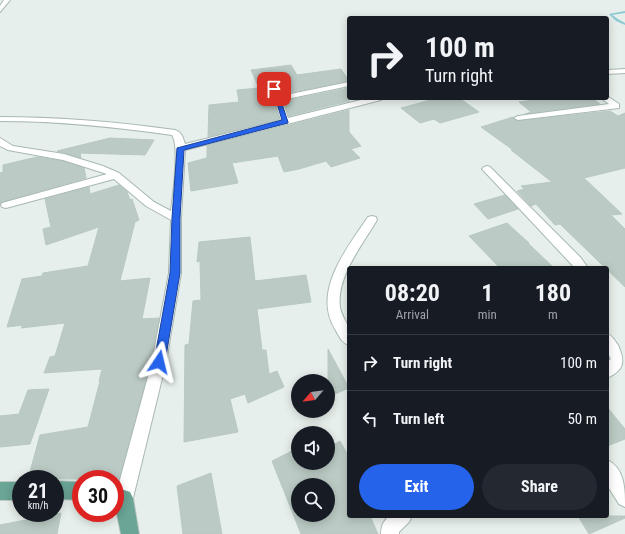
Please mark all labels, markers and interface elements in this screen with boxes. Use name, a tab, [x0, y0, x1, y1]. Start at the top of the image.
text: 100 m	[425, 31, 495, 64]
icon: right	[359, 32, 411, 84]
text: Turn right	[425, 65, 493, 86]
pin	[257, 72, 291, 106]
icon: arrive	[263, 78, 285, 100]
text: 08:20	[385, 279, 440, 307]
text: 1	[481, 279, 493, 307]
text: 180	[535, 279, 571, 307]
text: Arrival	[396, 307, 429, 322]
text: min	[478, 307, 497, 322]
text: m	[548, 307, 558, 322]
position arrow	[138, 341, 180, 383]
icon: right	[359, 352, 381, 374]
text: Turn right	[393, 354, 452, 372]
text: 100 m	[560, 354, 597, 372]
north arrow	[291, 374, 335, 418]
map controls	[291, 374, 335, 522]
icon: left	[359, 408, 381, 430]
text: Turn left	[393, 410, 444, 428]
text: 50 m	[567, 410, 597, 428]
button: sound	[291, 426, 335, 470]
button: Exit	[359, 464, 474, 510]
button: Share	[482, 464, 597, 510]
speed limit sign: 30	[72, 470, 124, 522]
button: search	[291, 478, 335, 522]
text: 21	[28, 479, 48, 503]
text: km/h	[28, 500, 48, 511]

